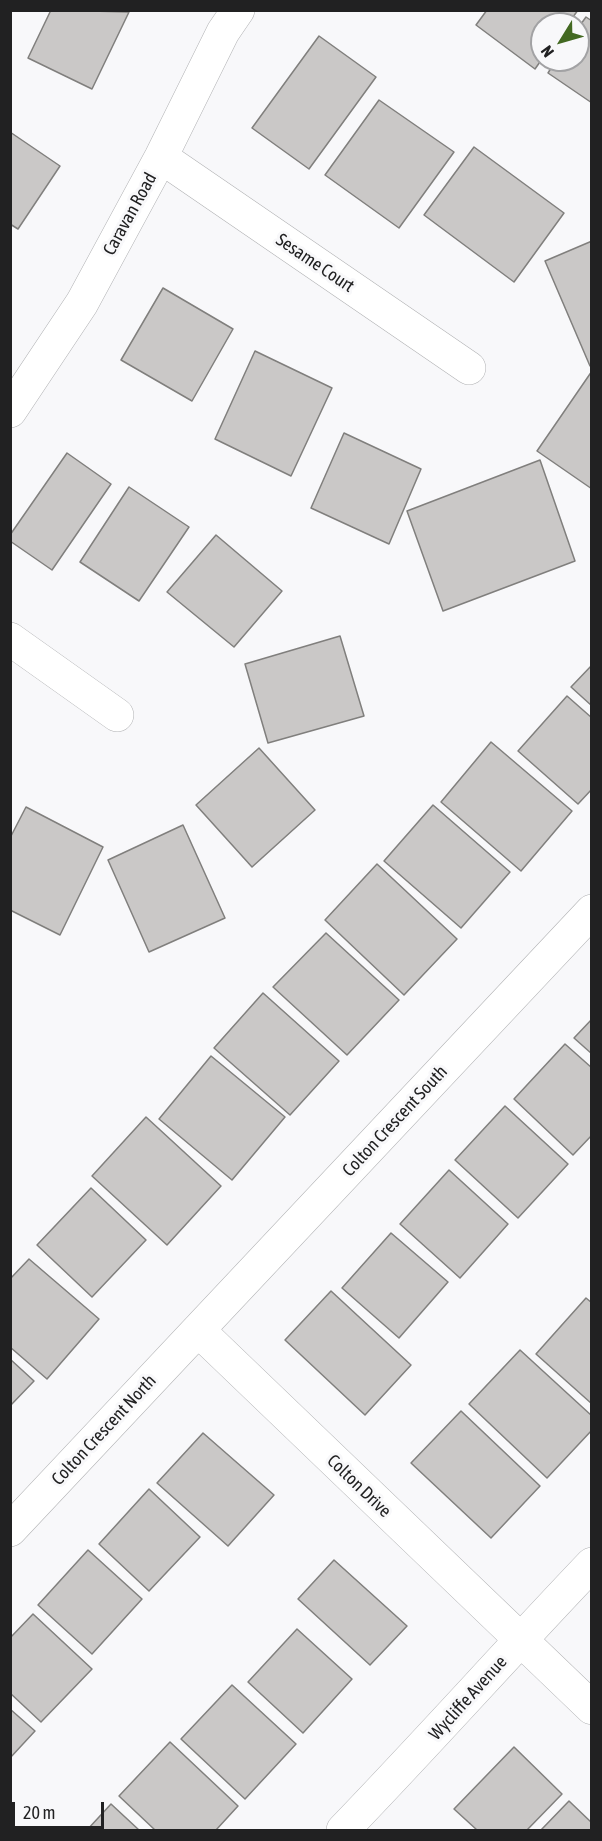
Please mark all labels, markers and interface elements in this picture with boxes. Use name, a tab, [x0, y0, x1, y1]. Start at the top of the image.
north arrow	[530, 12, 590, 72]
text: N	[537, 42, 557, 61]
street label: Caravan Road	[99, 169, 161, 259]
street label: Sesame Court	[272, 229, 358, 297]
street label: Colton Crescent South	[338, 1061, 452, 1181]
street label: Colton Crescent North	[47, 1370, 161, 1490]
street label: Colton Drive	[322, 1450, 396, 1522]
street label: Wycliffe Avenue	[424, 1651, 512, 1745]
scale bar	[15, 1790, 106, 1828]
text: 20 m	[23, 1802, 55, 1823]

